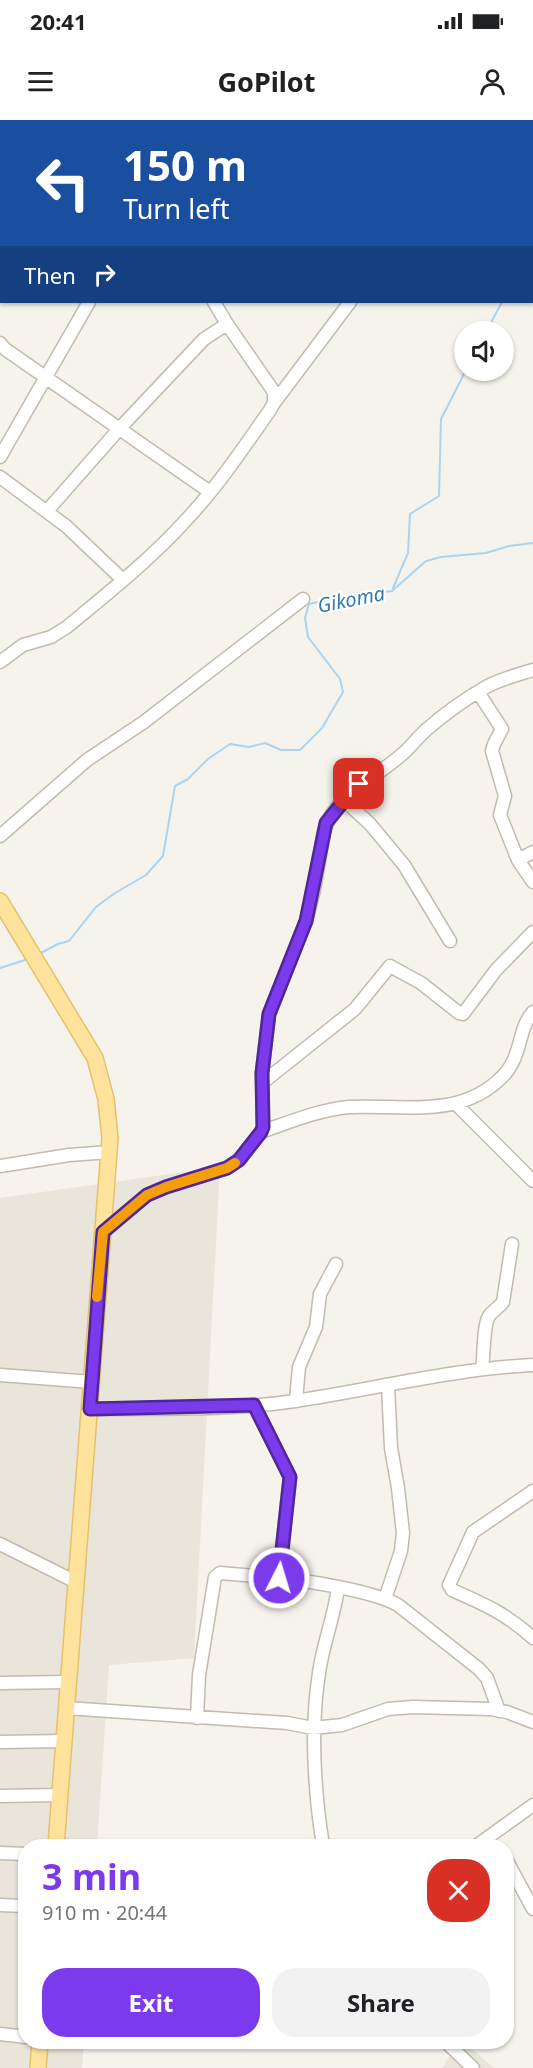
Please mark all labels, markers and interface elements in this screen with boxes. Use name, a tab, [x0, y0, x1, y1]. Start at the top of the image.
text: 20:41	[30, 6, 87, 36]
text: GoPilot	[218, 63, 315, 100]
icon: menu	[24, 65, 57, 98]
icon: person	[476, 65, 509, 98]
text: 150 m	[123, 136, 247, 193]
icon: left	[24, 144, 102, 222]
text: Turn left	[123, 190, 229, 227]
icon: right	[88, 258, 121, 291]
text: Then	[24, 260, 76, 290]
map controls	[454, 321, 514, 381]
button: sound	[454, 321, 514, 381]
water label: Gikoma	[315, 579, 387, 619]
pin	[333, 758, 384, 809]
icon: arrive	[342, 767, 375, 800]
position arrow	[247, 1546, 311, 1610]
text: 3 min	[42, 1852, 141, 1901]
button: close	[427, 1859, 490, 1922]
text: 910 m · 20:44	[42, 1899, 167, 1926]
button: Exit	[42, 1968, 260, 2037]
button: Share	[272, 1968, 490, 2037]

